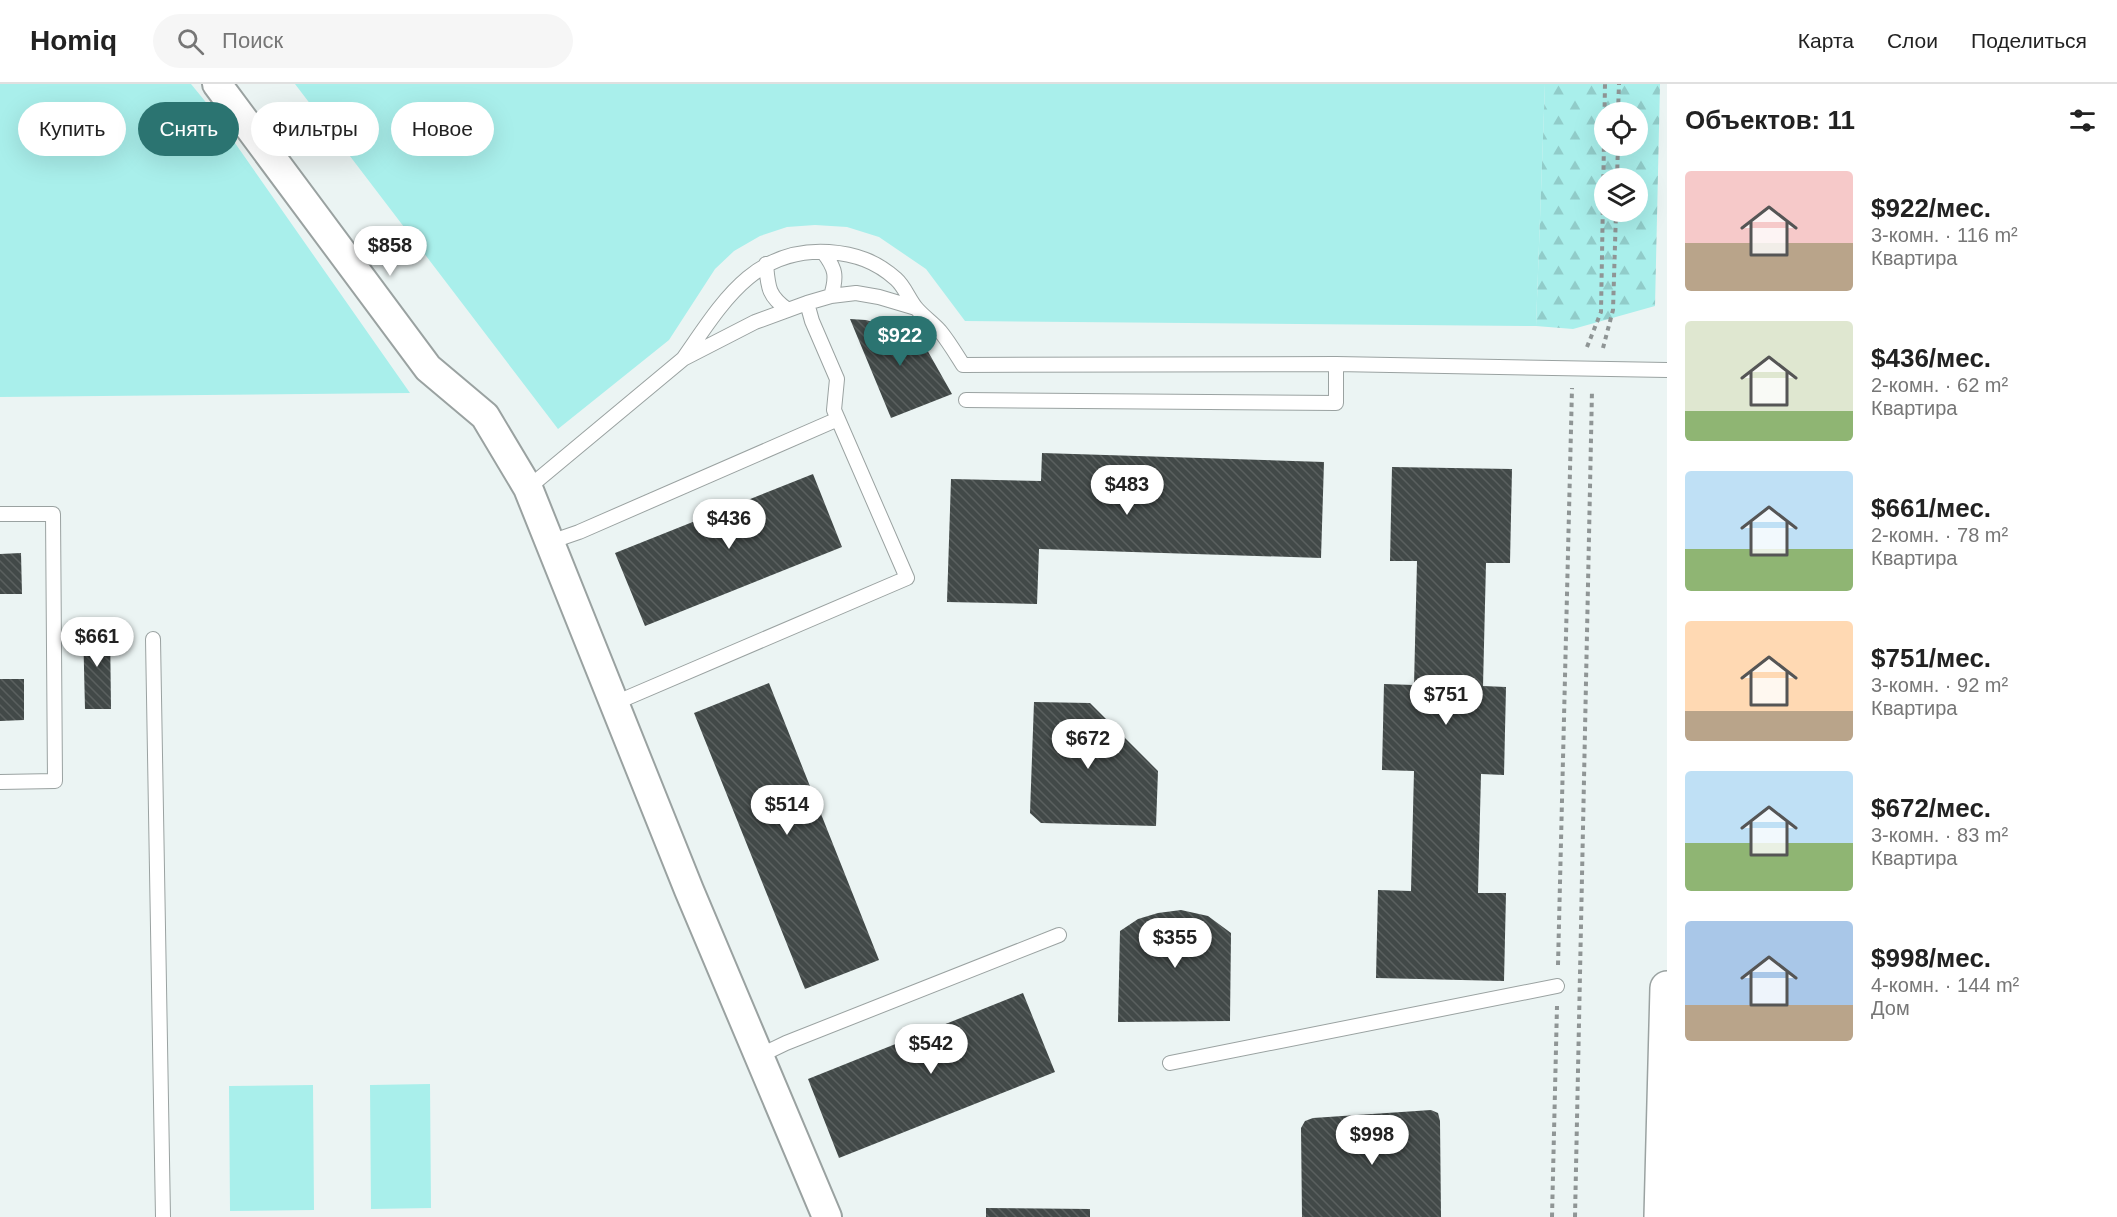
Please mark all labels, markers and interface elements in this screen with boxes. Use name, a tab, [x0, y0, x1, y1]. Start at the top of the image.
search box	[153, 14, 573, 68]
text: Homiq	[30, 25, 117, 56]
icon: search	[174, 25, 207, 58]
text: Поиск	[222, 28, 283, 53]
text: Карта	[1798, 29, 1854, 52]
text: Слои	[1887, 29, 1938, 52]
text: Поделиться	[1971, 29, 2087, 52]
chip: Купить	[18, 102, 126, 156]
chip: Снять	[138, 102, 239, 156]
chip: Фильтры	[251, 102, 379, 156]
chip: Новое	[391, 102, 494, 156]
map controls	[1594, 102, 1648, 222]
button: locate	[1594, 102, 1648, 156]
icon: filters	[2066, 104, 2099, 137]
text: Объектов: 11	[1685, 105, 1855, 135]
button: layers	[1594, 168, 1648, 222]
text: $922/мес.	[1871, 193, 1991, 223]
icon: home	[1733, 195, 1805, 267]
text: 3-комн. · 116 m²	[1871, 224, 2018, 246]
pin: $858	[354, 226, 426, 277]
text: $858	[368, 234, 412, 256]
text: Квартира	[1871, 247, 1957, 269]
pin: $922	[864, 316, 936, 367]
text: $922	[878, 324, 922, 346]
text: $436/мес.	[1871, 343, 1991, 373]
icon: home	[1733, 345, 1805, 417]
text: 2-комн. · 62 m²	[1871, 374, 2008, 396]
text: Квартира	[1871, 397, 1957, 419]
pin: $483	[1091, 465, 1163, 516]
text: $483	[1105, 473, 1149, 495]
text: $661/мес.	[1871, 493, 1991, 523]
icon: home	[1733, 495, 1805, 567]
pin: $436	[693, 499, 765, 550]
text: $436	[707, 507, 751, 529]
text: 2-комн. · 78 m²	[1871, 524, 2008, 546]
text: Квартира	[1871, 547, 1957, 569]
pin: $661	[61, 617, 133, 668]
text: $661	[75, 625, 119, 647]
text: $751/мес.	[1871, 643, 1991, 673]
icon: home	[1733, 645, 1805, 717]
text: 3-комн. · 92 m²	[1871, 674, 2008, 696]
pin: $751	[1410, 675, 1482, 726]
text: $751	[1424, 683, 1468, 705]
text: Квартира	[1871, 697, 1957, 719]
pin: $672	[1052, 719, 1124, 770]
text: $672	[1066, 727, 1110, 749]
pin: $514	[751, 785, 823, 836]
text: $514	[765, 793, 809, 815]
text: $672/мес.	[1871, 793, 1991, 823]
icon: home	[1733, 795, 1805, 867]
text: 3-комн. · 83 m²	[1871, 824, 2008, 846]
text: Квартира	[1871, 847, 1957, 869]
pin: $355	[1139, 918, 1211, 969]
text: $355	[1153, 926, 1197, 948]
text: $998/мес.	[1871, 943, 1991, 973]
icon: home	[1733, 945, 1805, 1017]
text: 4-комн. · 144 m²	[1871, 974, 2019, 996]
text: Дом	[1871, 997, 1910, 1019]
pin: $542	[895, 1024, 967, 1075]
text: $542	[909, 1032, 953, 1054]
pin: $998	[1336, 1115, 1408, 1166]
text: $998	[1350, 1123, 1394, 1145]

